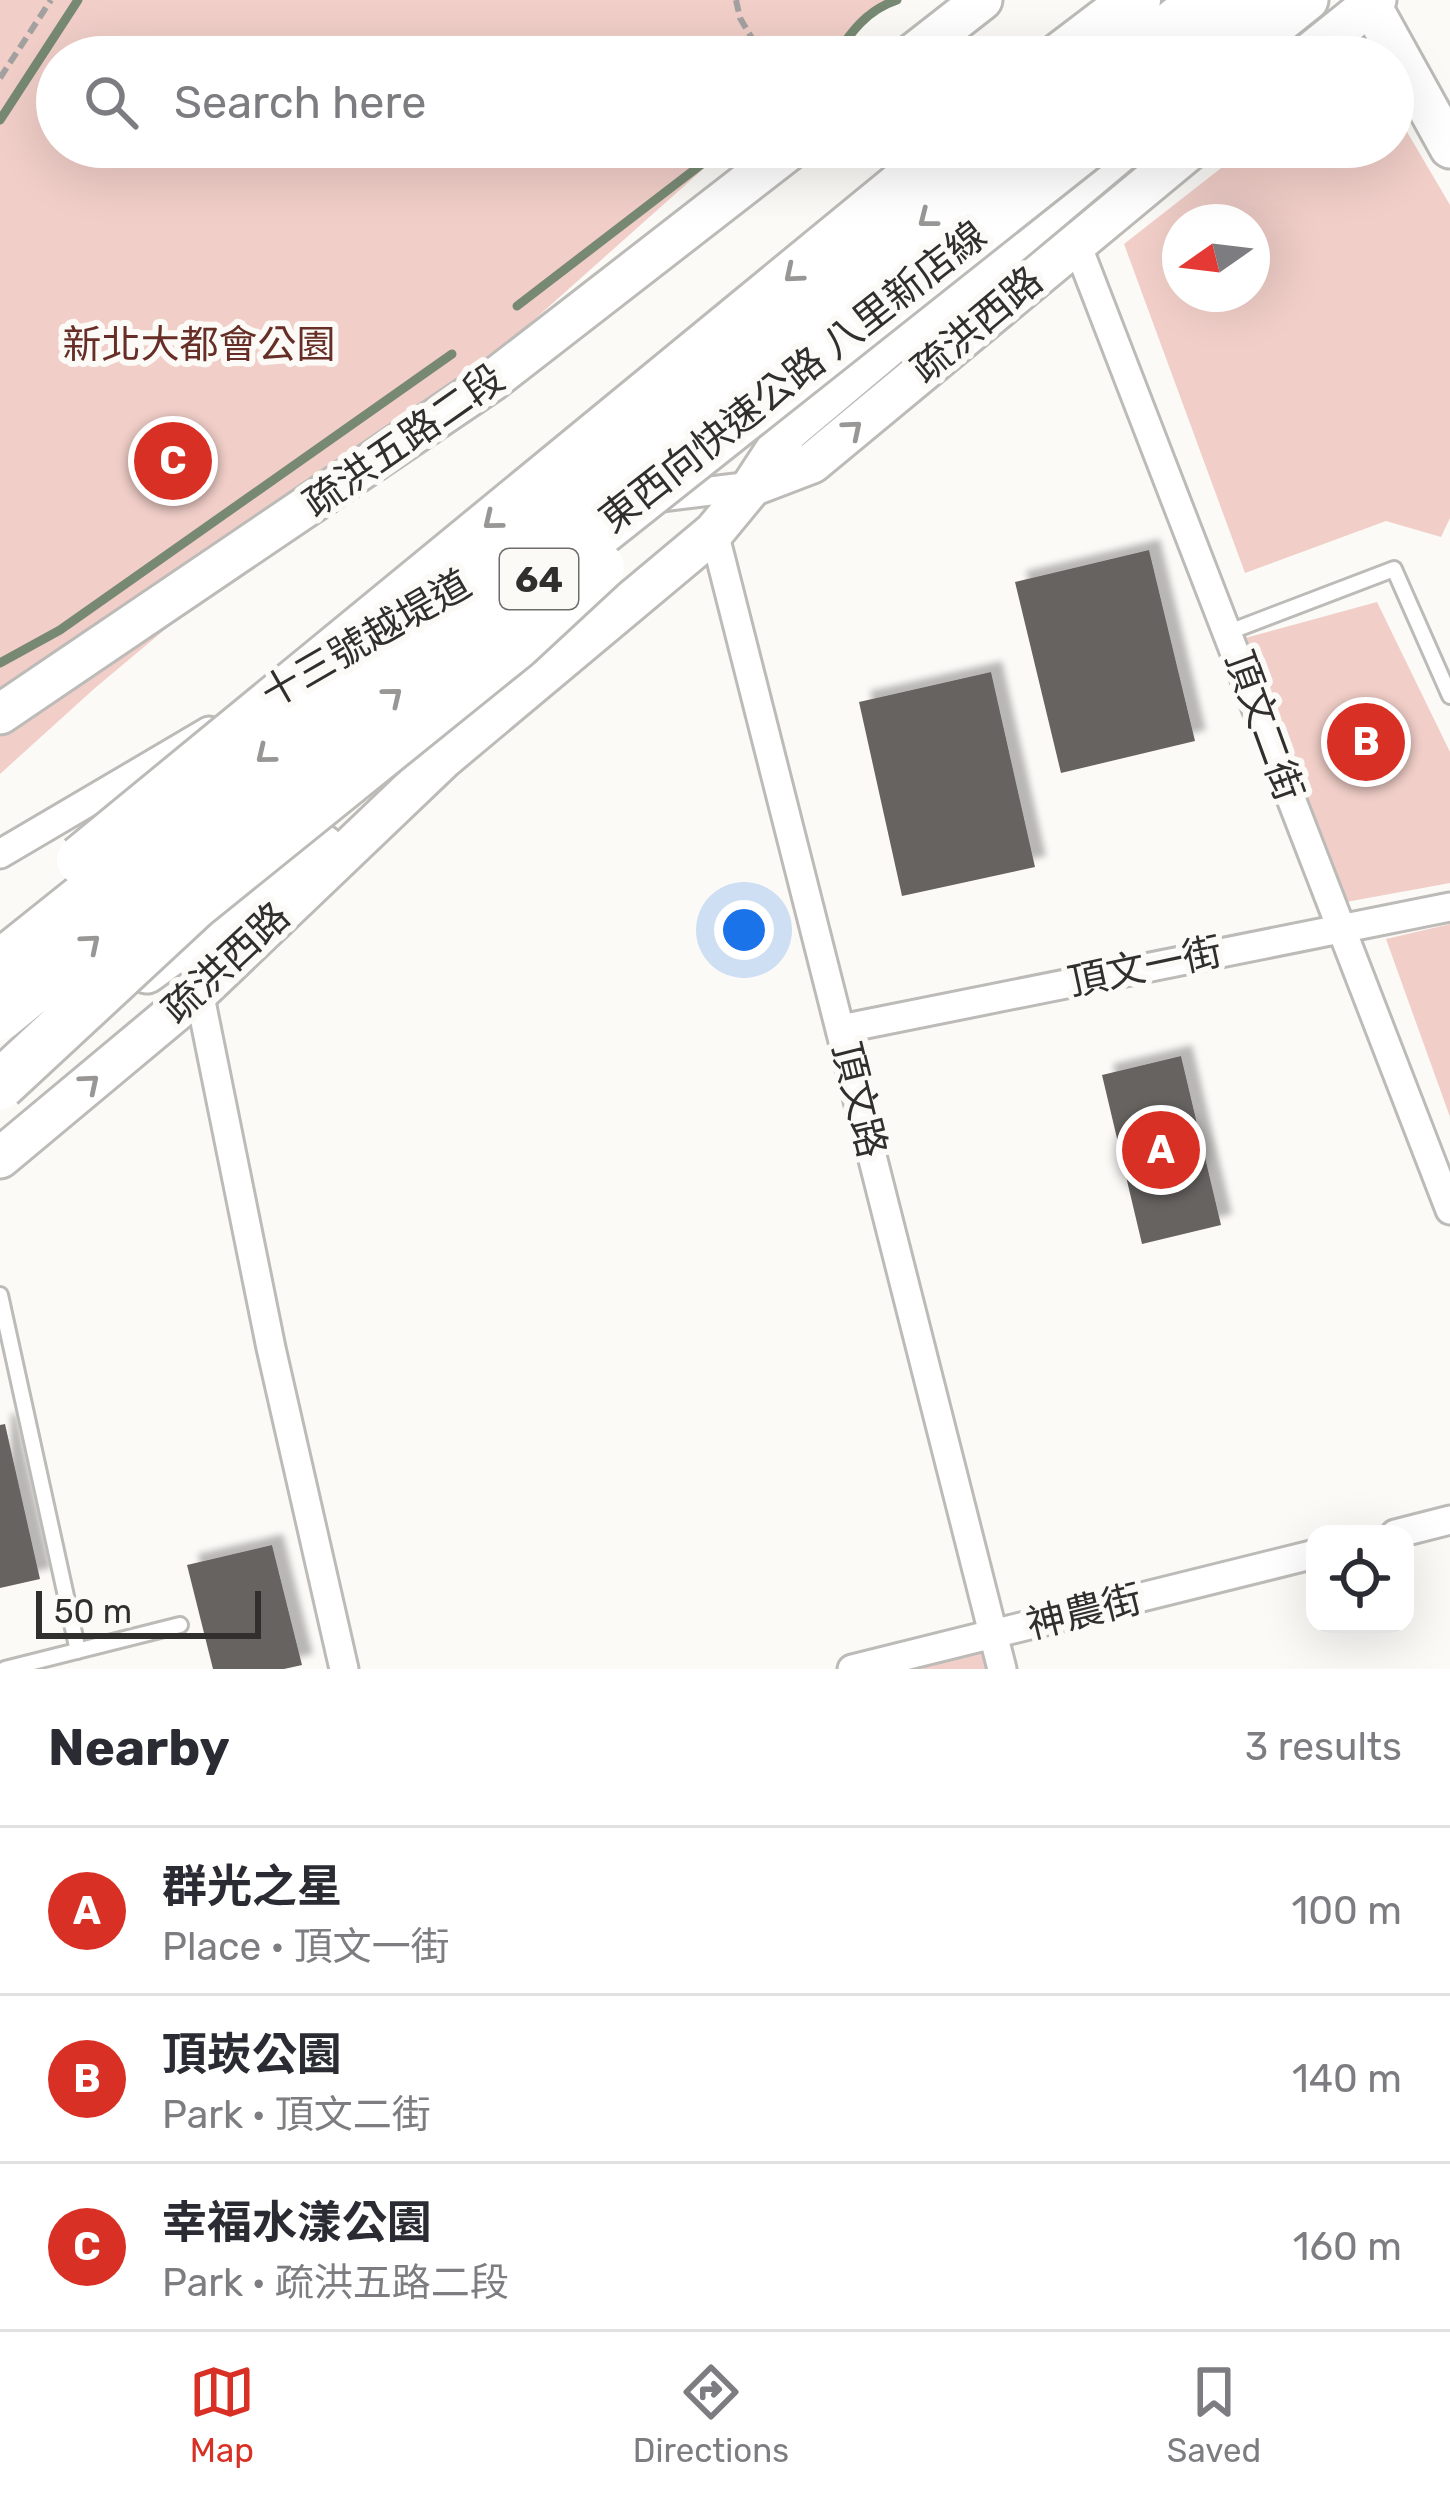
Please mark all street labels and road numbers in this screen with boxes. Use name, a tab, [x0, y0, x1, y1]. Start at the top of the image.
street label: 東西向快速公路 八里新店線	[591, 212, 995, 542]
street label: 疏洪西路	[902, 257, 1052, 393]
street label: 疏洪五路二段	[295, 355, 513, 527]
road number: 64	[500, 549, 578, 609]
street label: 十三號越堤道	[253, 561, 479, 717]
street label: 頂文二街	[1216, 645, 1312, 807]
street label: 疏洪西路	[153, 893, 299, 1033]
street label: 頂文一街	[1064, 928, 1226, 1006]
street label: 頂文路	[823, 1038, 895, 1162]
street label: 神農街	[1022, 1576, 1146, 1648]

